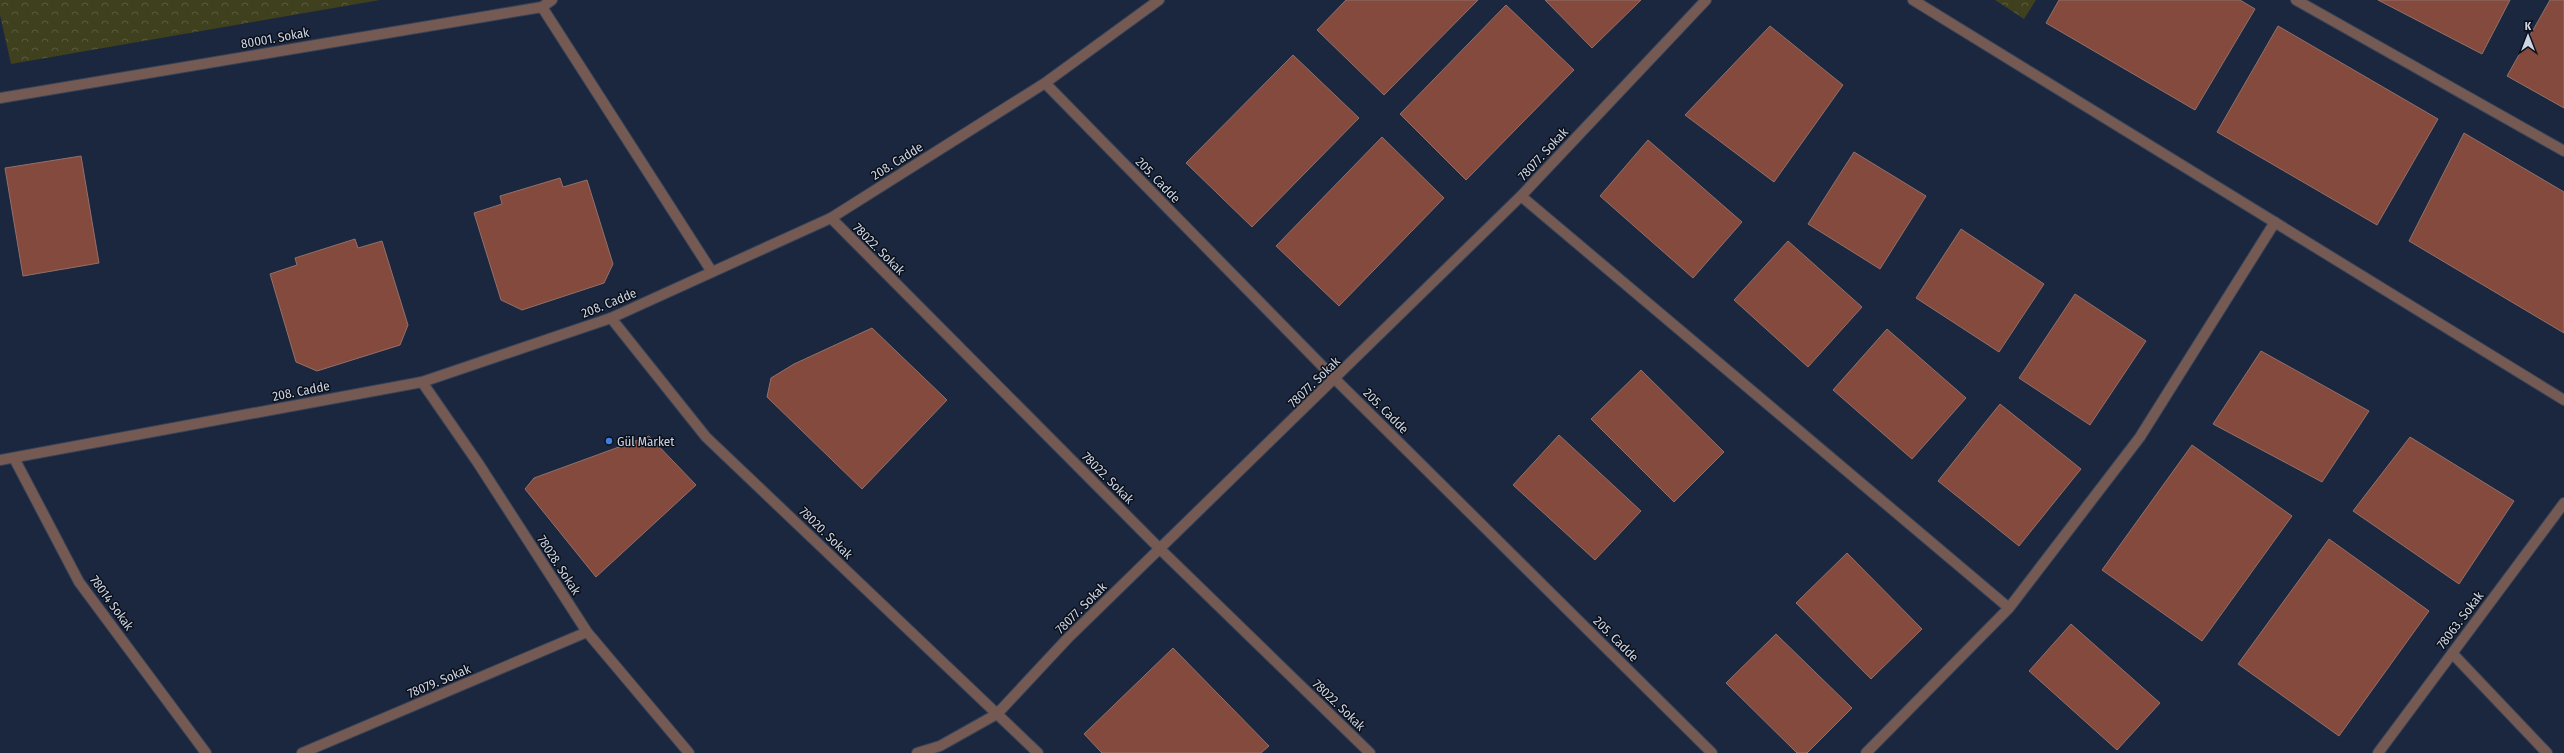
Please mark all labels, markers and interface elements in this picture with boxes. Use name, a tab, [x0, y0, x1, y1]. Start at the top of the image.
north arrow	[2508, 16, 2548, 56]
text: K	[2525, 20, 2532, 33]
street label: 80001. Sokak	[240, 24, 311, 51]
street label: 78077. Sokak	[1515, 124, 1572, 183]
street label: 208. Cadde	[868, 139, 926, 183]
street label: 205. Cadde	[1133, 154, 1183, 206]
street label: 78022. Sokak	[850, 220, 909, 279]
street label: 208. Cadde	[579, 285, 639, 321]
street label: 78077. Sokak	[1285, 353, 1344, 410]
street label: 208. Cadde	[271, 378, 331, 404]
street label: 205. Cadde	[1360, 385, 1412, 437]
place label: Gül Market	[617, 434, 675, 449]
marker: Gül Market	[604, 436, 614, 446]
street label: 78022. Sokak	[1079, 449, 1138, 508]
street label: 78020. Sokak	[796, 504, 856, 563]
street label: 78028. Sokak	[534, 532, 584, 598]
street label: 78014 Sokak	[87, 573, 137, 634]
street label: 78077. Sokak	[1052, 579, 1110, 637]
street label: 78063. Sokak	[2434, 588, 2487, 652]
street label: 205. Cadde	[1590, 613, 1642, 665]
street label: 78079. Sokak	[405, 661, 474, 701]
street label: 78022. Sokak	[1310, 676, 1369, 734]

